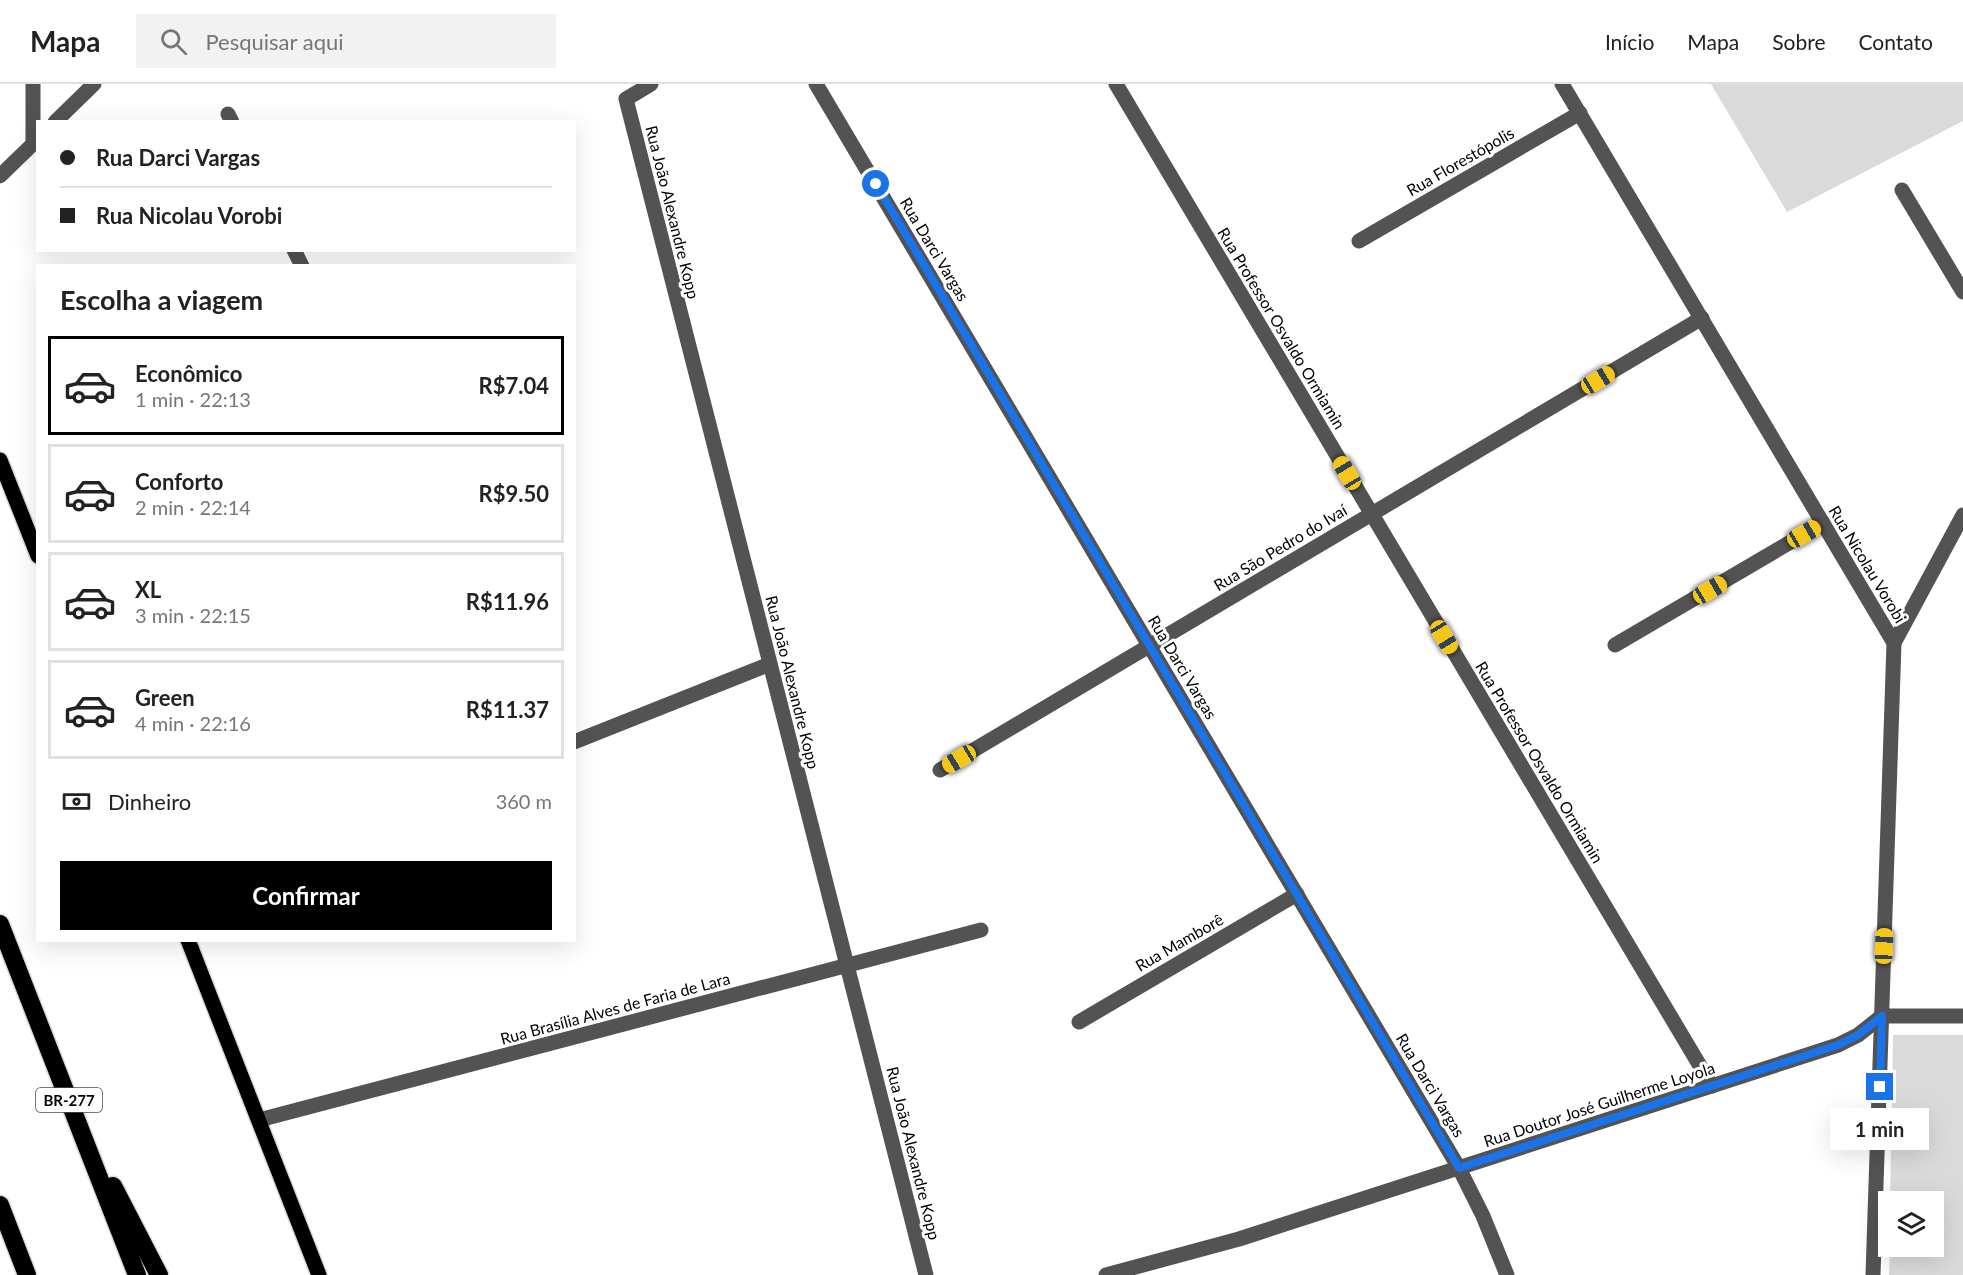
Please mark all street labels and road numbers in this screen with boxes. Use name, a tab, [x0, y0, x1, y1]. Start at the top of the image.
street label: Rua João Alexandre Kopp	[642, 123, 704, 301]
street label: Rua Florestópolis	[1403, 123, 1517, 199]
street label: Rua Darci Vargas	[897, 194, 973, 304]
street label: Rua Professor Osvaldo Ormiamin	[1214, 224, 1350, 432]
street label: Rua São Pedro do Ivaí	[1210, 499, 1351, 594]
street label: Rua Nicolau Vorobi	[1825, 502, 1911, 626]
street label: Rua João Alexandre Kopp	[762, 593, 824, 771]
street label: Rua Darci Vargas	[1145, 612, 1221, 722]
street label: Rua Professor Osvaldo Ormiamin	[1472, 658, 1608, 866]
street label: Rua Mamborê	[1132, 909, 1226, 975]
street label: Rua Brasília Alves de Faria de Lara	[498, 968, 732, 1048]
street label: Rua Darci Vargas	[1393, 1030, 1469, 1140]
street label: Rua Doutor José Guilherme Loyola	[1481, 1058, 1717, 1150]
street label: Rua João Alexandre Kopp	[883, 1064, 945, 1242]
road number: BR-277	[36, 1088, 102, 1112]

